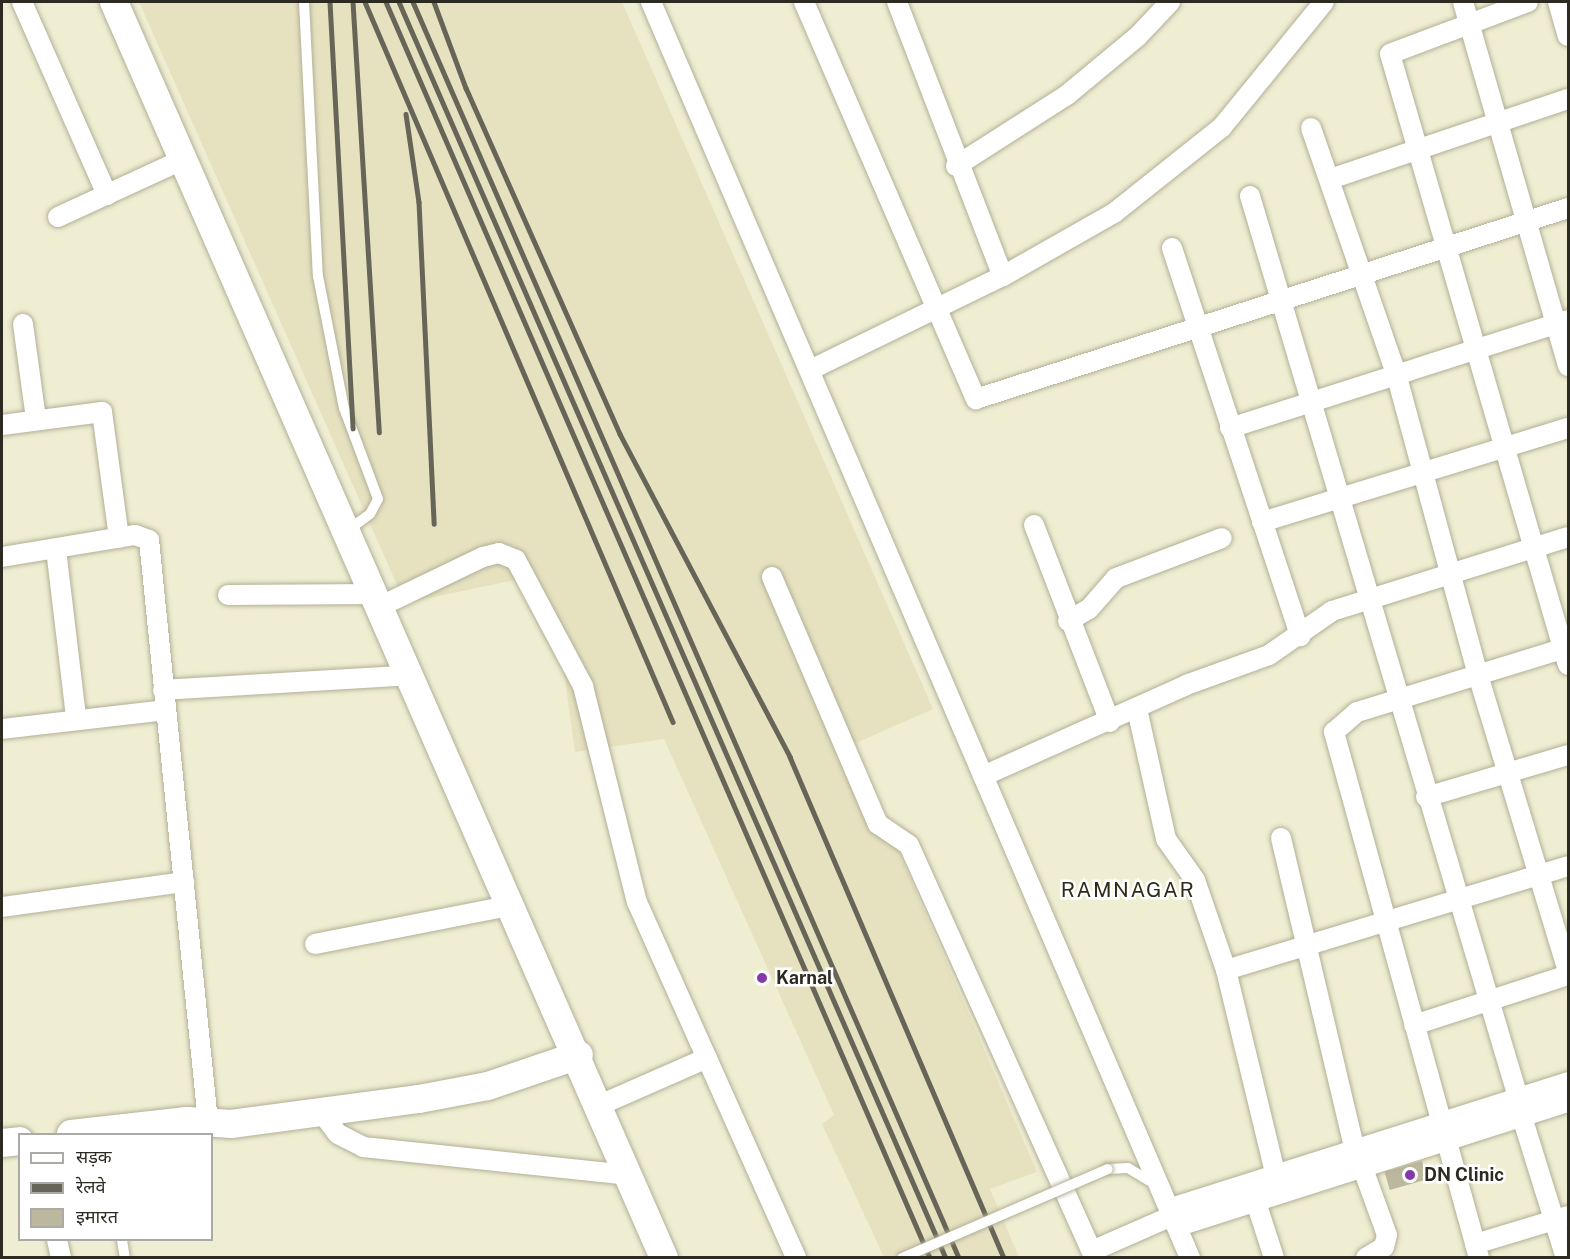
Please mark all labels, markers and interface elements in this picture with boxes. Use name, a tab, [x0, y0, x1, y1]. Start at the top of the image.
district label: RAMNAGAR	[1061, 877, 1195, 903]
place label: Karnal	[776, 967, 833, 989]
marker: Karnal	[753, 969, 771, 987]
legend	[18, 1133, 213, 1241]
text: सड़क	[76, 1146, 112, 1167]
place label: DN Clinic	[1424, 1164, 1504, 1186]
marker: DN Clinic	[1401, 1166, 1419, 1184]
text: रेलवे	[76, 1176, 106, 1197]
text: इमारत	[76, 1206, 118, 1227]

